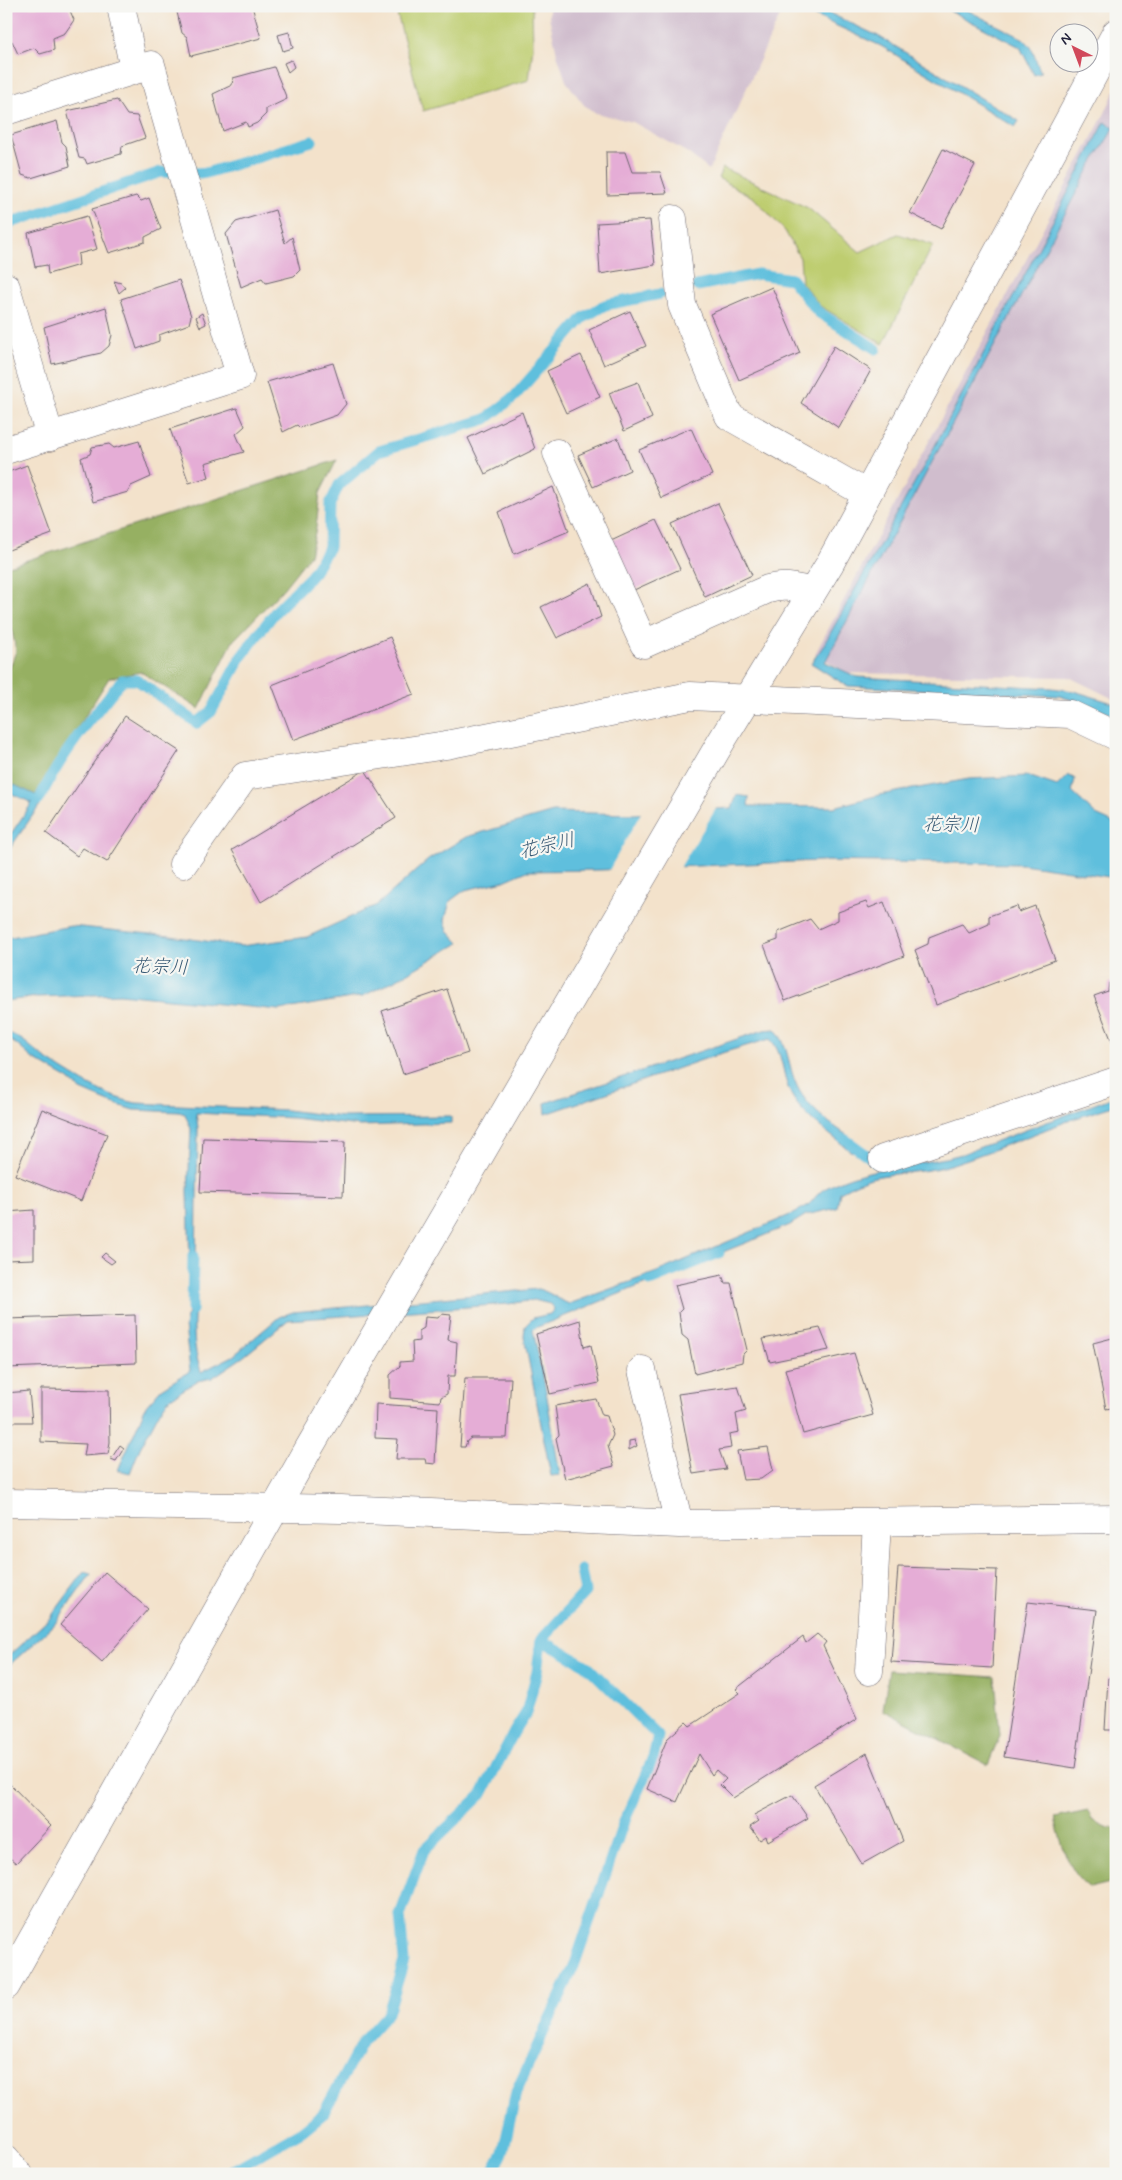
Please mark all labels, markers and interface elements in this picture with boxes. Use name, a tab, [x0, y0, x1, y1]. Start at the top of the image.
north arrow	[1050, 22, 1100, 72]
text: N	[1056, 29, 1075, 49]
water label: 花宗川	[922, 812, 980, 838]
water label: 花宗川	[516, 827, 578, 865]
water label: 花宗川	[131, 954, 189, 980]

